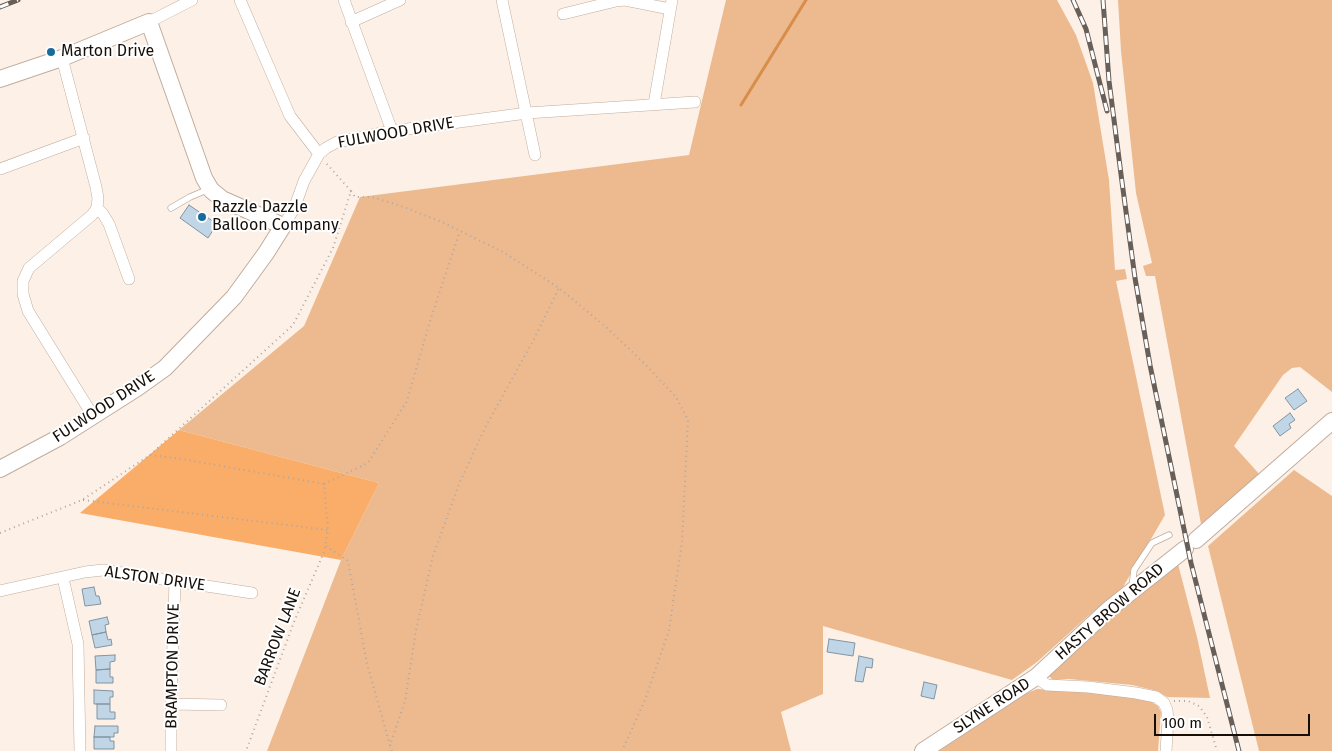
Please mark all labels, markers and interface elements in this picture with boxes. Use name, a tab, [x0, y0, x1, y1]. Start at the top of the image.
place label: Marton Drive	[61, 42, 154, 62]
marker: Marton Drive	[45, 46, 57, 58]
street label: FULWOOD DRIVE	[336, 113, 456, 153]
place label: Razzle Dazzle Balloon Company	[212, 198, 339, 236]
marker: Razzle Dazzle Balloon Company	[196, 211, 208, 223]
street label: FULWOOD DRIVE	[49, 367, 159, 447]
street label: HASTY BROW ROAD	[1052, 560, 1168, 664]
street label: ALSTON DRIVE	[103, 562, 207, 596]
street label: BARROW LANE	[251, 585, 305, 689]
street label: BRAMPTON DRIVE	[162, 603, 184, 729]
street label: SLYNE ROAD	[950, 674, 1034, 738]
scale bar	[1157, 704, 1313, 736]
text: 100 m	[1162, 714, 1202, 732]

